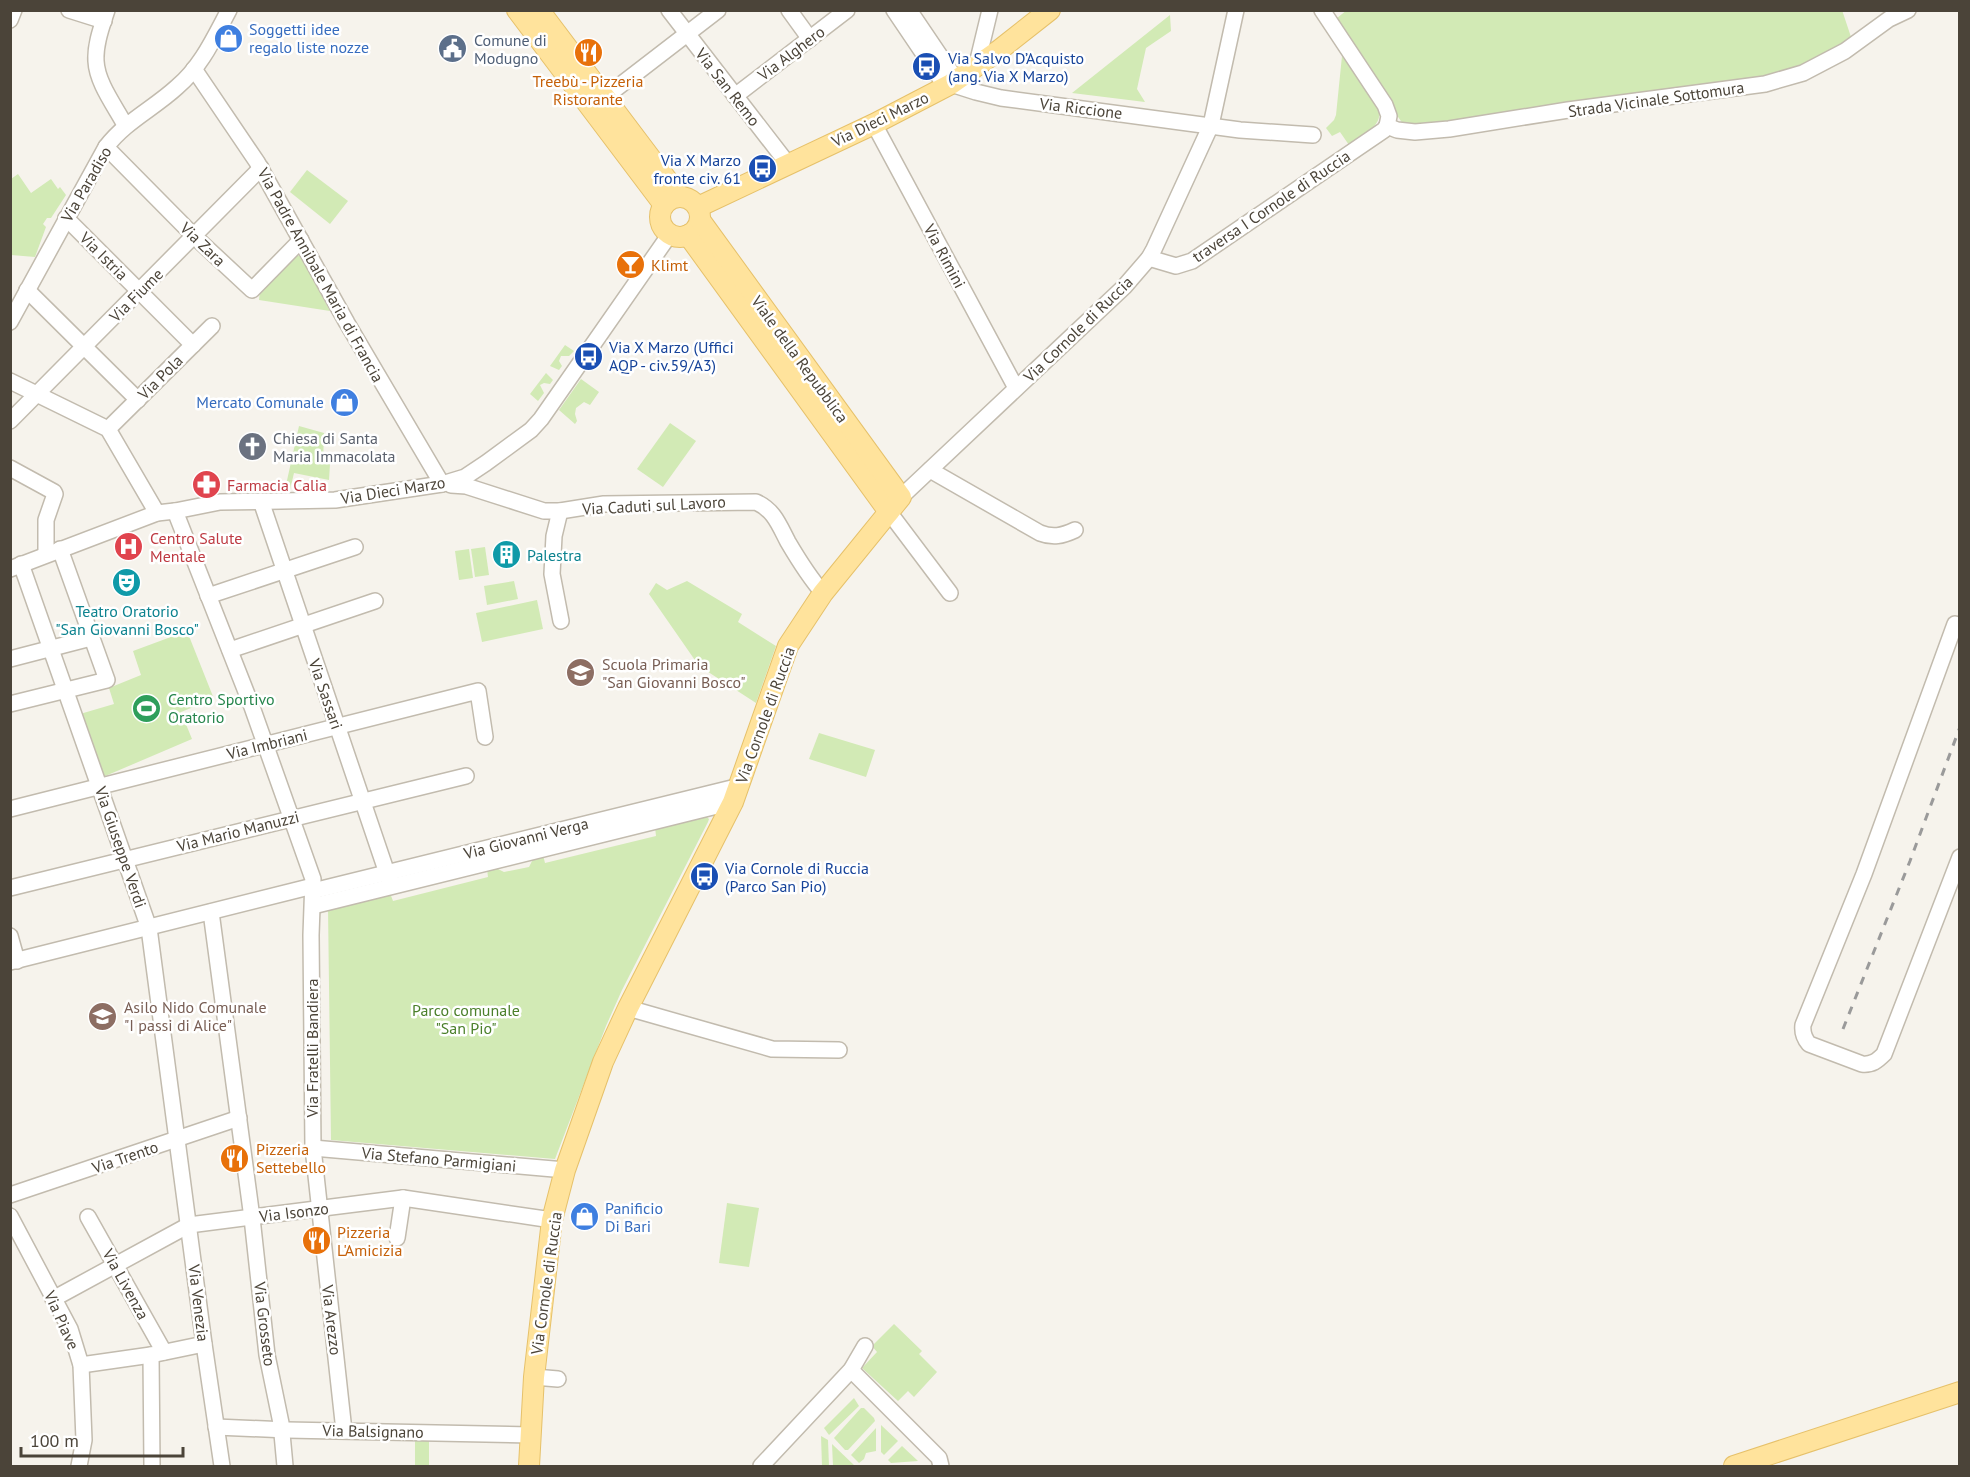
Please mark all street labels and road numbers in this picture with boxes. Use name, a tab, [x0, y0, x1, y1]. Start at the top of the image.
street label: Via Alghero	[753, 21, 828, 85]
street label: Via San Remo	[691, 43, 765, 130]
street label: Strada Vicinale Sottomura	[1567, 77, 1745, 121]
street label: Via Dieci Marzo	[827, 87, 932, 152]
street label: Via Riccione	[1037, 93, 1124, 123]
street label: Via Paradiso	[56, 143, 116, 226]
street label: traversa I Cornole di Ruccia	[1188, 146, 1354, 266]
street label: Via Padre Annibale Maria di Francia	[253, 163, 388, 386]
street label: Via Zara	[176, 217, 230, 270]
street label: Via Rimini	[919, 220, 970, 291]
street label: Via Istria	[75, 227, 132, 284]
street label: Via Fiume	[104, 264, 167, 327]
street label: Via Cornole di Ruccia	[1019, 272, 1137, 387]
street label: Viale della Repubblica	[747, 291, 853, 426]
street label: Via Pola	[133, 350, 187, 404]
street label: Via Dieci Marzo	[338, 472, 447, 508]
street label: Via Caduti sul Lavoro	[581, 491, 726, 519]
street label: Via Cornole di Ruccia	[731, 644, 799, 787]
street label: Via Sassari	[304, 655, 347, 732]
street label: Via Imbriani	[224, 724, 309, 764]
street label: Via Giuseppe Verdi	[91, 783, 151, 910]
street label: Via Mario Manuzzi	[174, 806, 301, 856]
street label: Via Giovanni Verga	[461, 813, 590, 863]
street label: Via Fratelli Bandiera	[302, 979, 322, 1118]
street label: Via Trento	[88, 1136, 161, 1178]
street label: Via Stefano Parmigiani	[360, 1142, 517, 1176]
street label: Via Isonzo	[257, 1198, 330, 1226]
street label: Via Cornole di Ruccia	[526, 1210, 566, 1357]
street label: Via Livenza	[98, 1244, 154, 1323]
street label: Via Venezia	[184, 1262, 214, 1343]
street label: Via Grosseto	[250, 1280, 280, 1367]
street label: Via Arezzo	[318, 1283, 346, 1356]
street label: Via Piave	[40, 1287, 84, 1353]
street label: Via Balsignano	[321, 1420, 424, 1442]

